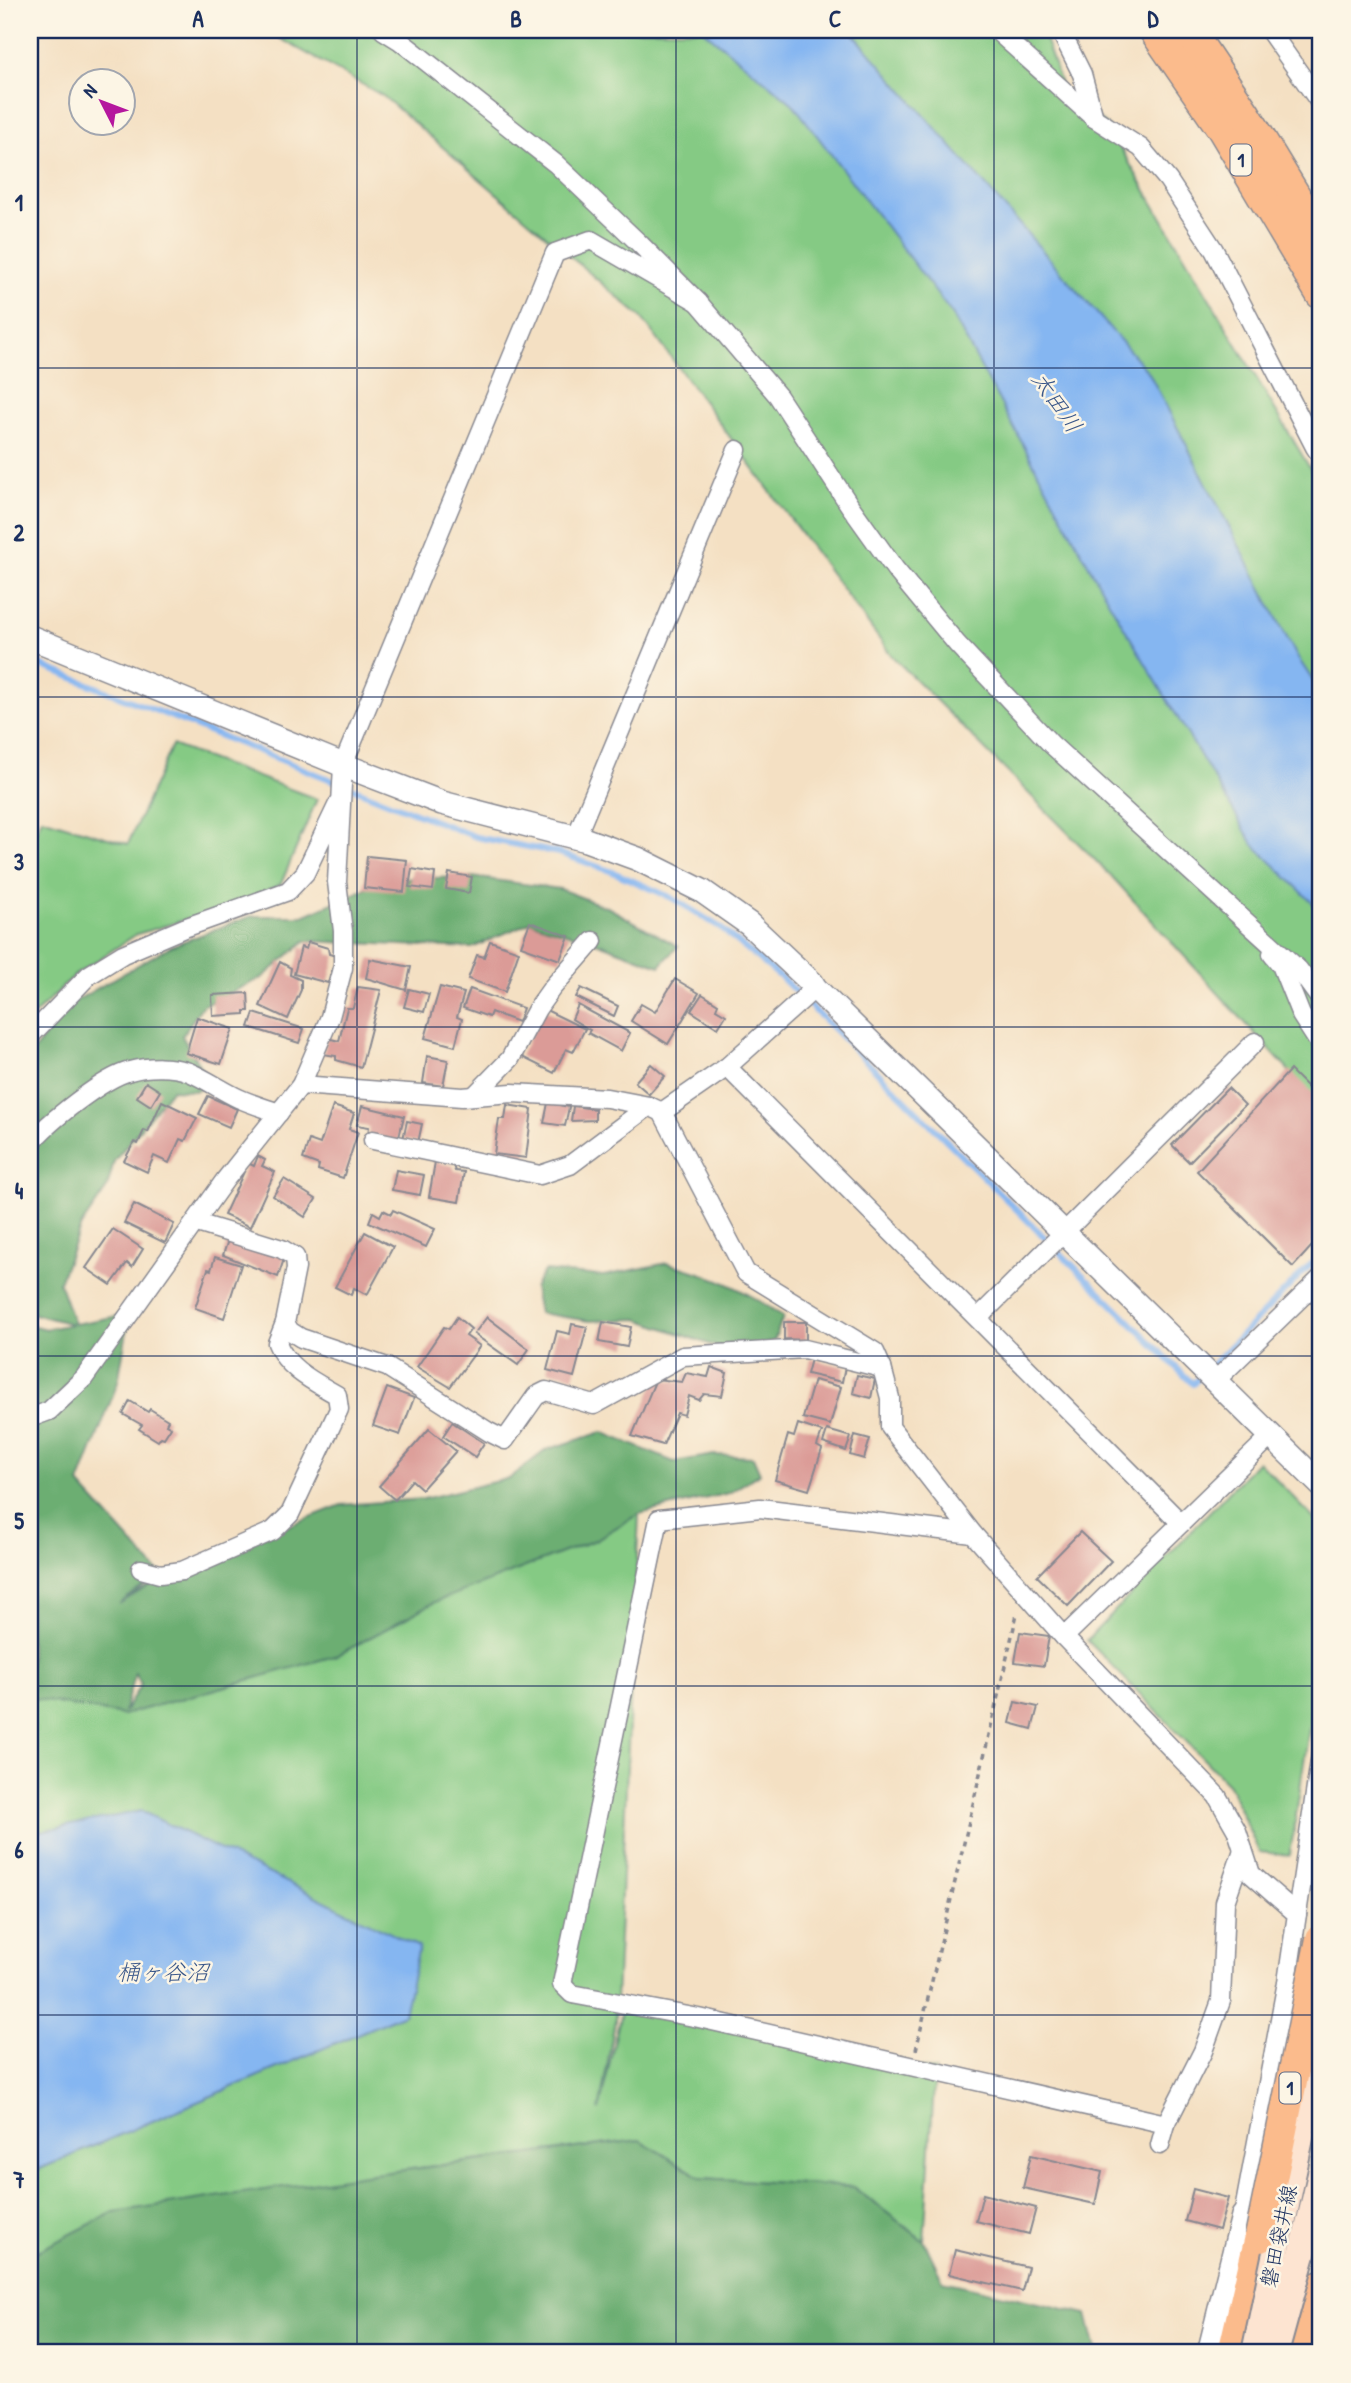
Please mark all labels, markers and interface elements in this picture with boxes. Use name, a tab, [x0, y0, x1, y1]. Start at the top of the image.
text: A	[192, 3, 204, 34]
text: B	[510, 3, 522, 34]
text: C	[829, 3, 841, 34]
text: D	[1148, 3, 1160, 34]
north arrow	[66, 66, 136, 136]
text: N	[76, 78, 102, 103]
road number: 1	[1230, 144, 1252, 176]
text: 1	[15, 187, 23, 218]
water label: 太田川	[1025, 365, 1090, 439]
text: 2	[14, 517, 25, 548]
text: 3	[14, 846, 24, 877]
text: 4	[15, 1175, 24, 1206]
text: 5	[14, 1505, 24, 1536]
text: 6	[14, 1834, 24, 1865]
water label: 桶ヶ谷沼	[117, 1956, 211, 1987]
road number: 1	[1280, 2072, 1300, 2104]
text: 7	[12, 2164, 25, 2195]
street label: 磐田袋井線	[1253, 2182, 1304, 2290]

